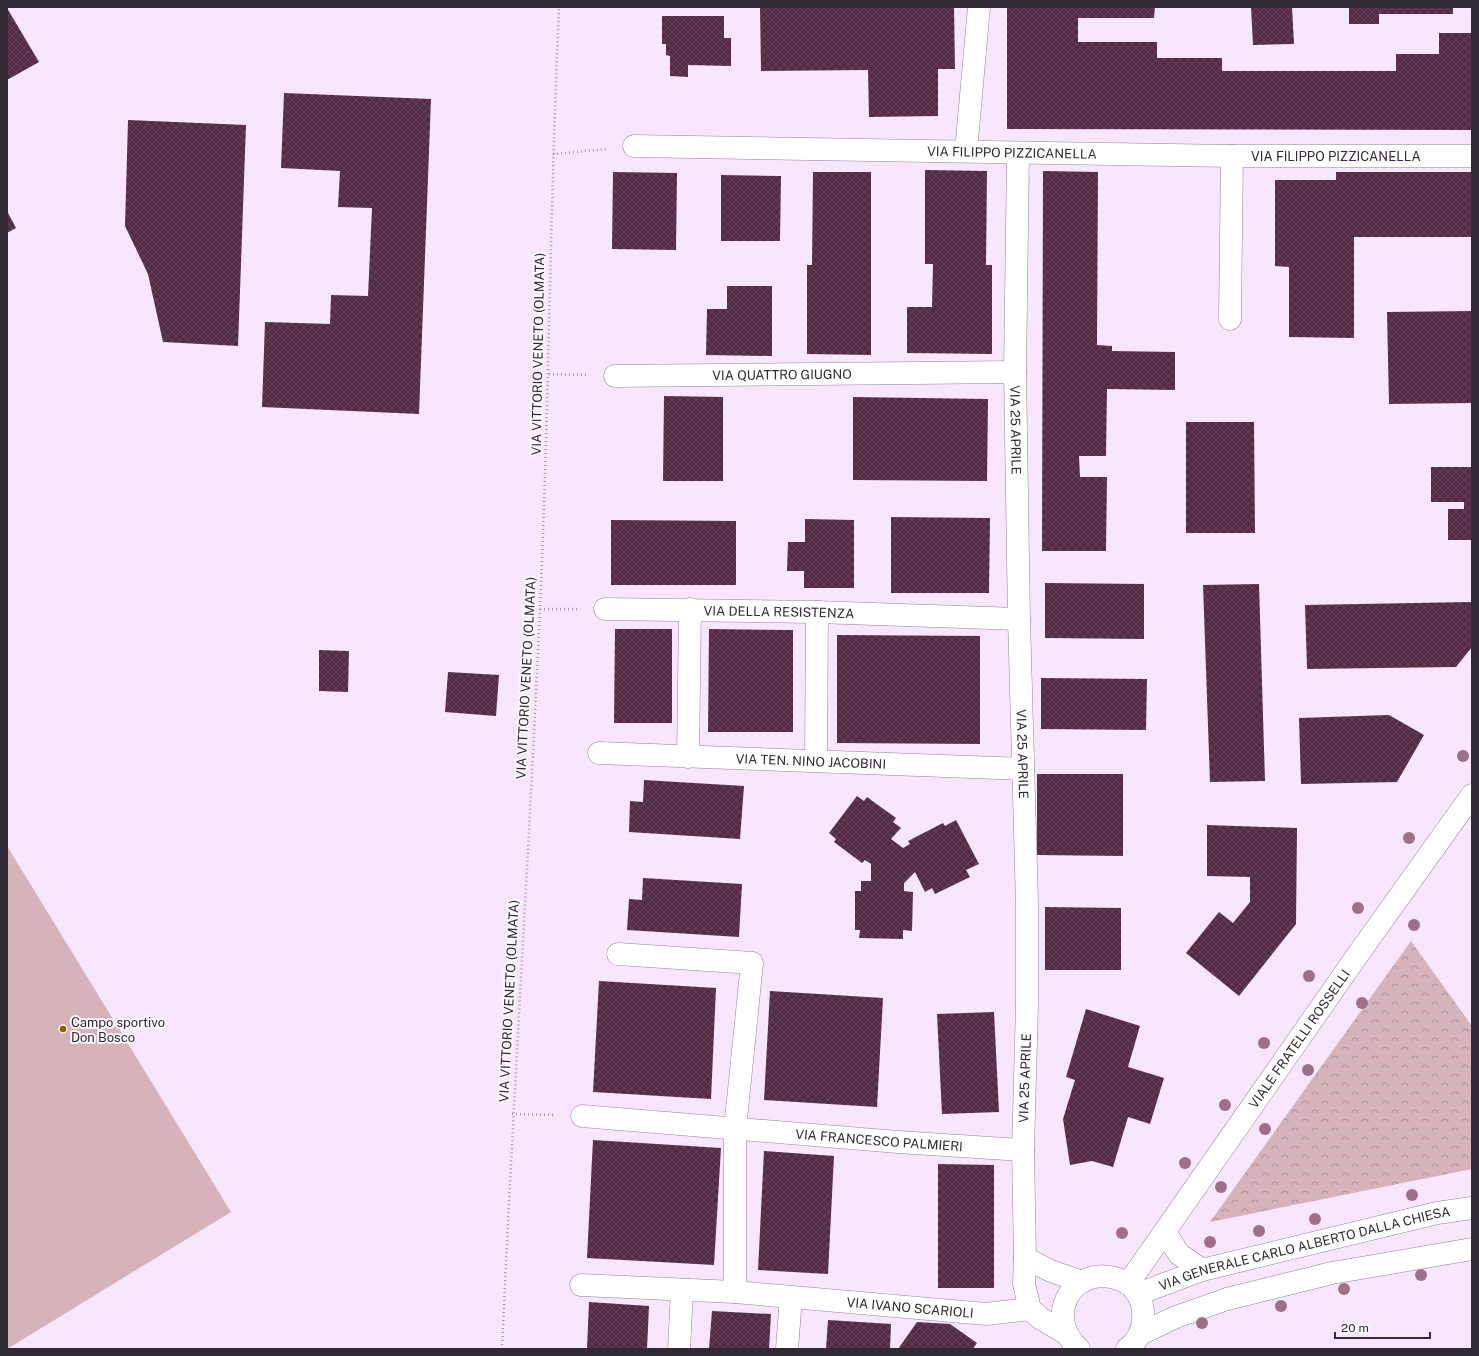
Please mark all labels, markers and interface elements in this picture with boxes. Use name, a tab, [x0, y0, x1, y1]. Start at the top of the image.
street label: VIA FILIPPO PIZZICANELLA	[927, 143, 1097, 161]
street label: VIA FILIPPO PIZZICANELLA	[1251, 149, 1421, 164]
street label: VIA VITTORIO VENETO (OLMATA)	[529, 253, 547, 455]
street label: VIA QUATTRO GIUGNO	[712, 366, 852, 383]
street label: VIA 25 APRILE	[1008, 385, 1024, 475]
street label: VIA VITTORIO VENETO (OLMATA)	[513, 576, 539, 780]
street label: VIA DELLA RESISTENZA	[704, 603, 855, 621]
street label: VIA 25 APRILE	[1014, 709, 1032, 799]
street label: VIA TEN. NINO JACOBINI	[735, 751, 886, 771]
street label: VIA VITTORIO VENETO (OLMATA)	[496, 899, 522, 1103]
street label: VIALE FRATELLI ROSSELLI	[1246, 967, 1353, 1111]
place label: Campo sportivo Don Bosco	[71, 1015, 165, 1045]
marker: Campo sportivo Don Bosco	[58, 1024, 68, 1034]
street label: VIA 25 APRILE	[1016, 1033, 1034, 1123]
street label: VIA FRANCESCO PALMIERI	[795, 1126, 963, 1154]
street label: VIA GENERALE CARLO ALBERTO DALLA CHIESA	[1156, 1204, 1451, 1293]
street label: VIA IVANO SCARIOLI	[846, 1294, 974, 1320]
scale bar	[1335, 1314, 1430, 1340]
text: 20 m	[1341, 1321, 1369, 1335]

